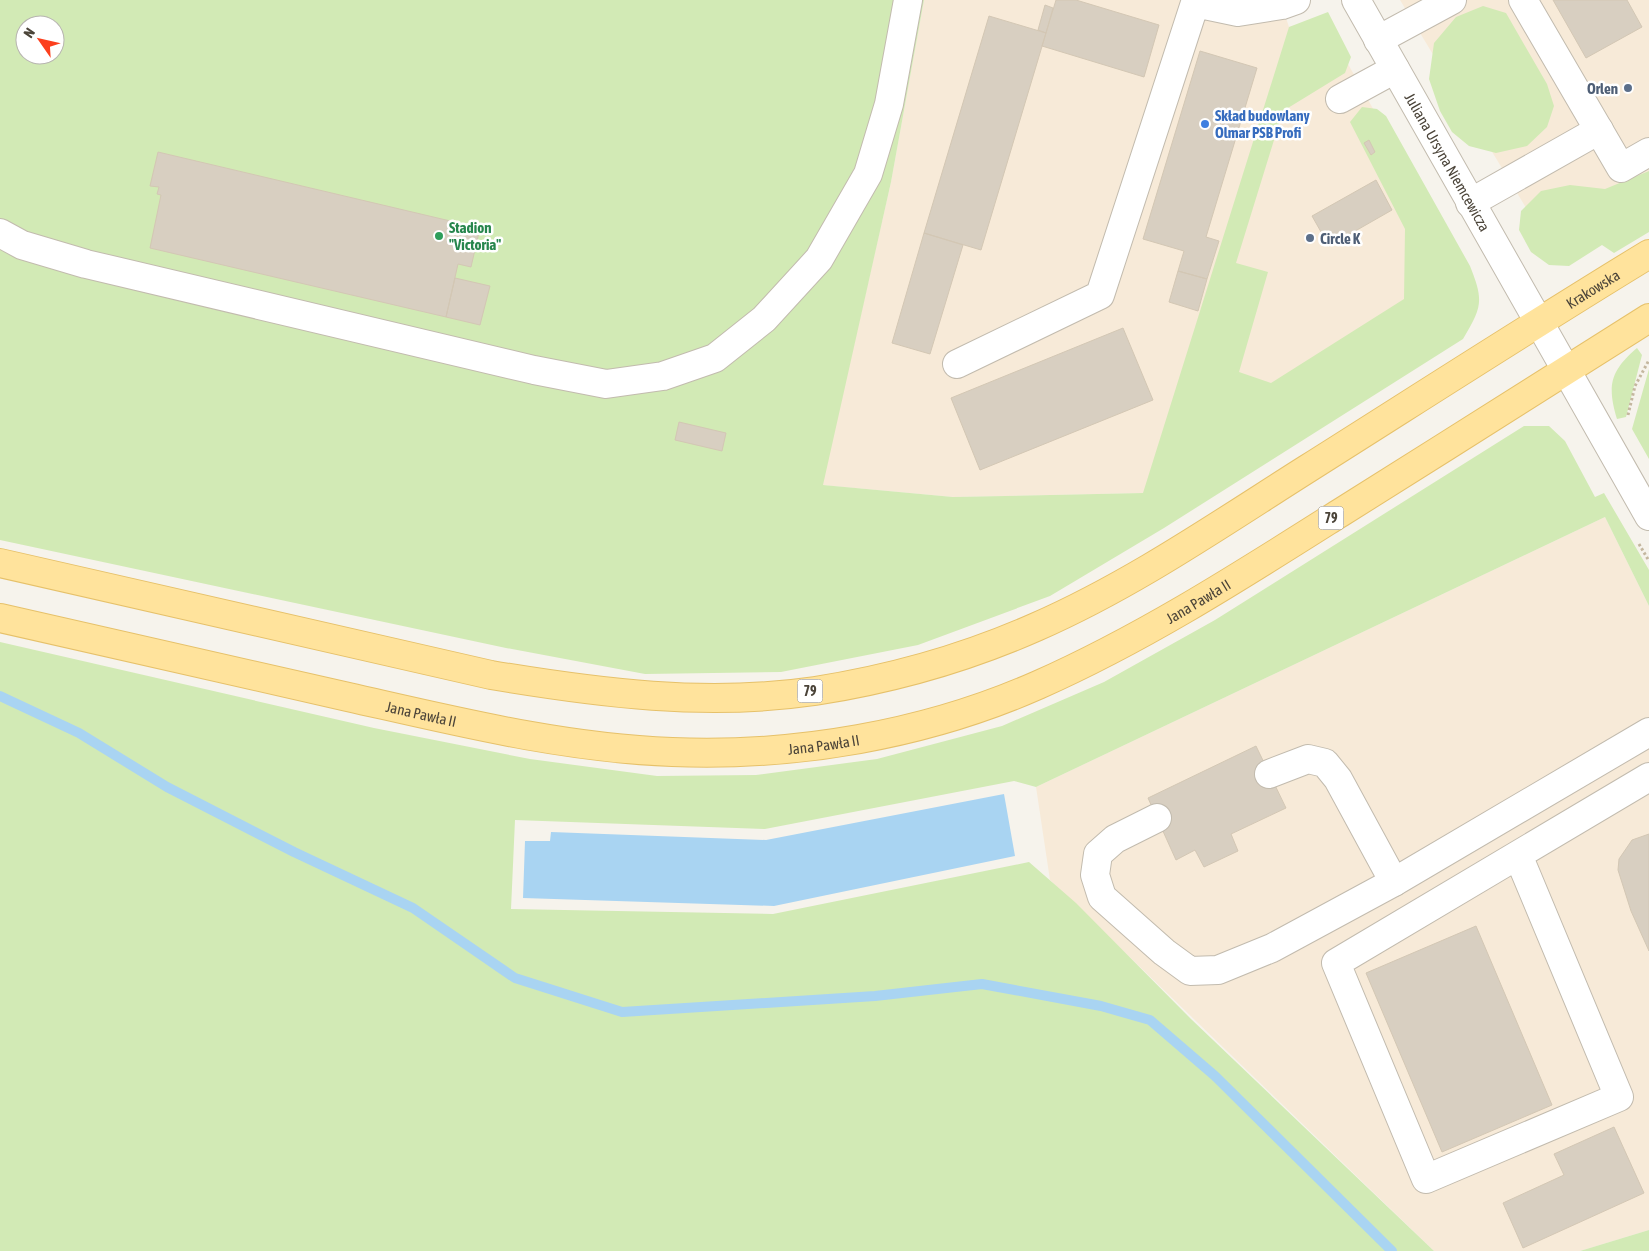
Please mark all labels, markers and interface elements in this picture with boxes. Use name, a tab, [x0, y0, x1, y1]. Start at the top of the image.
north arrow	[15, 15, 65, 65]
text: N	[20, 25, 38, 41]
place label: Orlen	[1587, 80, 1618, 97]
marker: Orlen	[1622, 82, 1634, 94]
street label: Juliana Ursyna Niemcewicza	[1402, 90, 1494, 234]
place label: Skład budowlany Olmar PSB Profi	[1215, 107, 1311, 141]
marker: Skład budowlany Olmar PSB Profi	[1199, 118, 1211, 130]
place label: Stadion "Victoria"	[449, 219, 501, 253]
marker: Stadion "Victoria"	[433, 230, 445, 242]
place label: Circle K	[1320, 230, 1361, 247]
marker: Circle K	[1304, 232, 1316, 244]
street label: Krakowska	[1563, 266, 1622, 312]
road number: 79	[1318, 506, 1344, 530]
street label: Jana Pawła II	[1163, 575, 1233, 626]
road number: 79	[798, 679, 822, 702]
street label: Jana Pawła II	[384, 697, 458, 730]
street label: Jana Pawła II	[787, 731, 861, 757]

